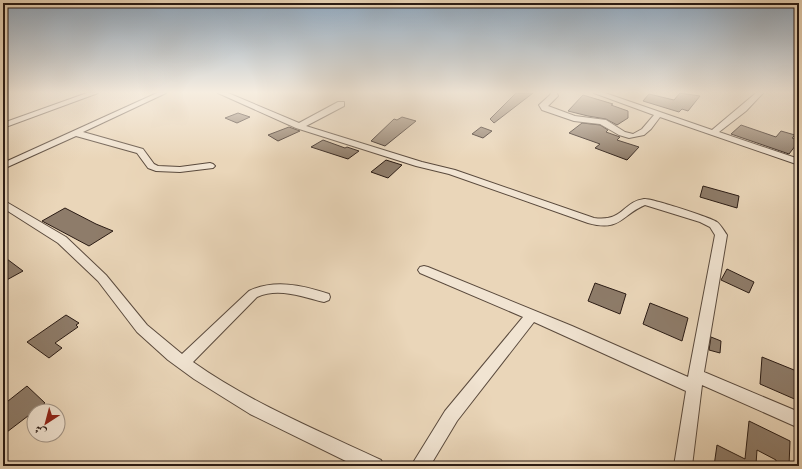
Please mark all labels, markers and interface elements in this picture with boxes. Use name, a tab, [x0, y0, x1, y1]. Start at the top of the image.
north arrow	[26, 403, 66, 443]
text: ش	[32, 421, 49, 439]

